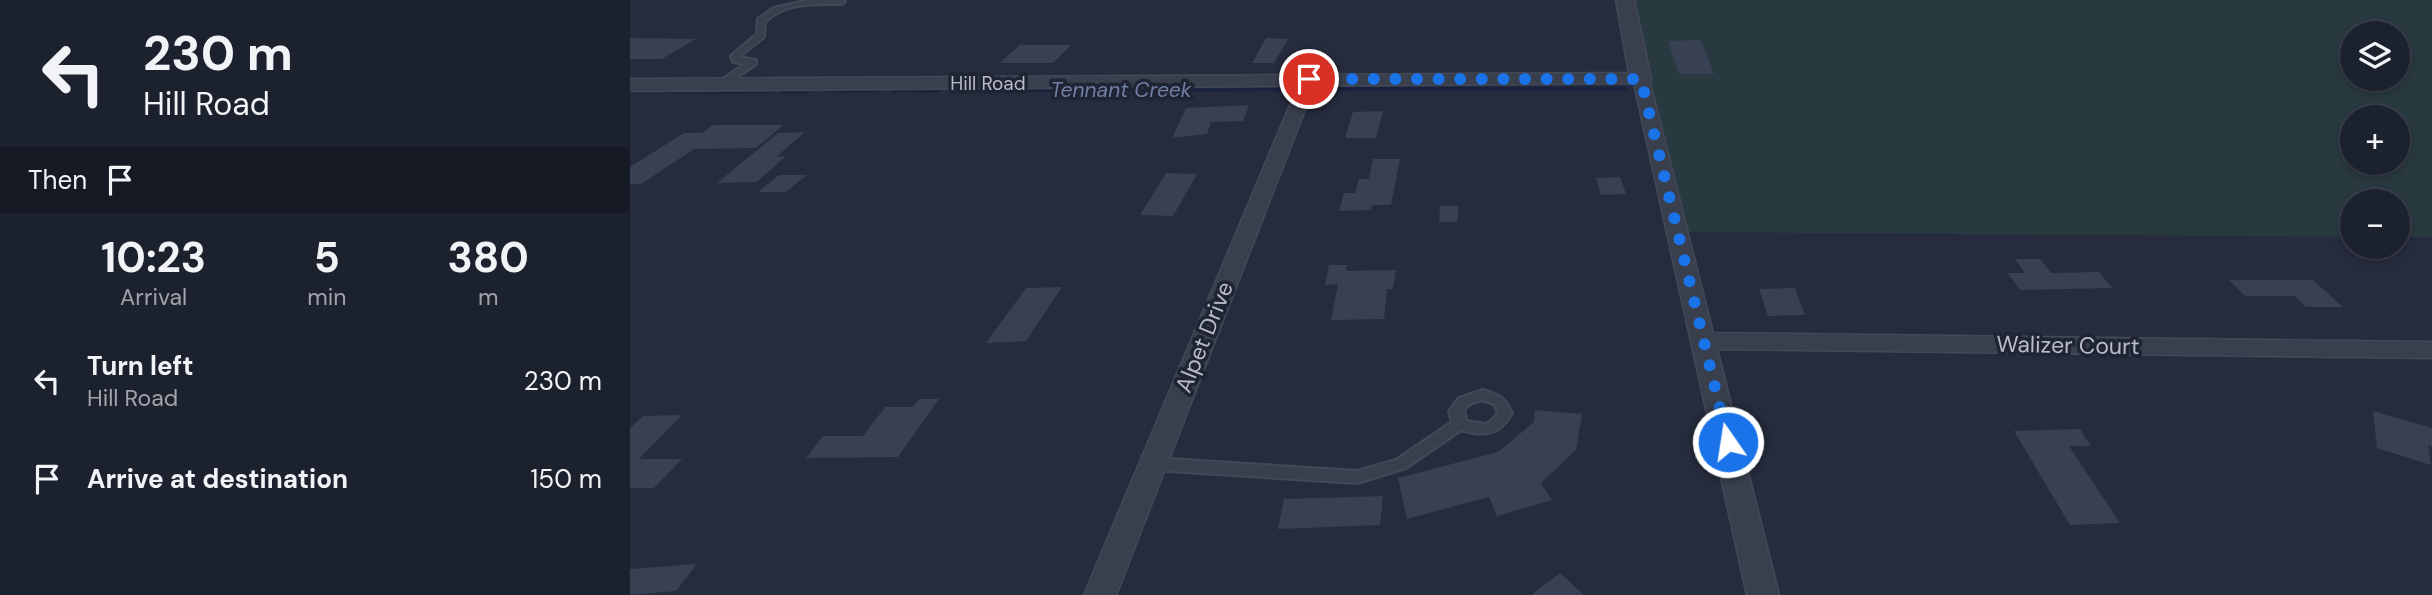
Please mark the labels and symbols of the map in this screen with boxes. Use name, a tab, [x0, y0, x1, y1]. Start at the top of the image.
pin	[1279, 49, 1339, 109]
street label: Hill Road	[950, 71, 1026, 96]
water label: Tennant Creek	[1050, 76, 1192, 104]
street label: Alpet Drive	[1168, 277, 1240, 397]
street label: Walizer Court	[1996, 329, 2140, 361]
position arrow	[1691, 405, 1765, 479]

